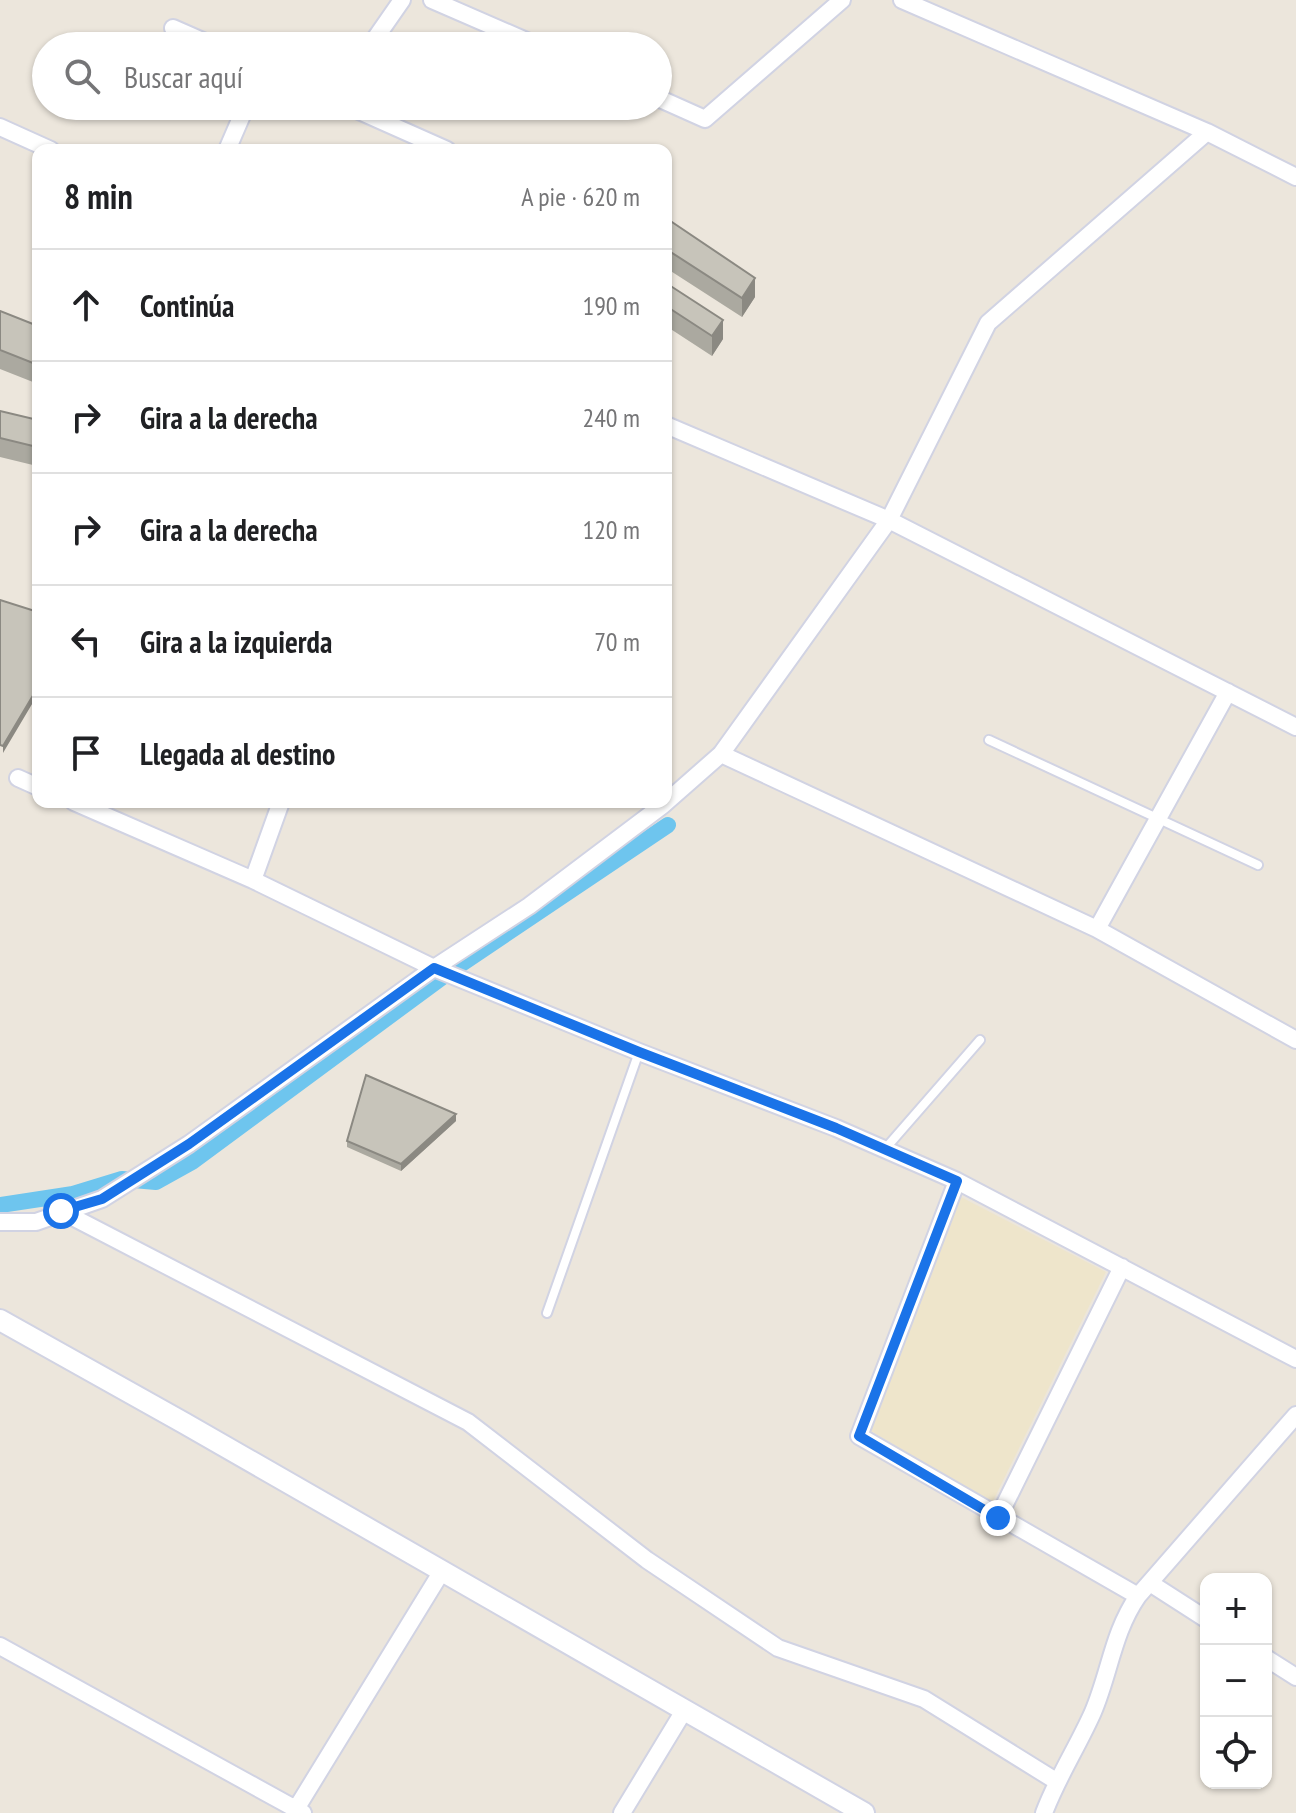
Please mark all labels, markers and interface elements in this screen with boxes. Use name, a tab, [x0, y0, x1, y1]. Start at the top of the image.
search box	[32, 32, 672, 120]
icon: search	[60, 54, 104, 98]
text: Buscar aquí	[124, 57, 243, 96]
text: 8 min	[64, 174, 133, 218]
text: A pie · 620 m	[521, 180, 640, 213]
icon: ahead	[64, 283, 108, 327]
text: Continúa	[140, 286, 234, 325]
text: 190 m	[582, 289, 640, 322]
icon: right	[64, 395, 108, 439]
text: Gira a la derecha	[140, 398, 318, 437]
text: 240 m	[582, 401, 640, 434]
icon: right	[64, 507, 108, 551]
text: Gira a la derecha	[140, 510, 318, 549]
text: 120 m	[582, 513, 640, 546]
icon: left	[64, 619, 108, 663]
text: Gira a la izquierda	[140, 622, 332, 661]
text: 70 m	[594, 625, 640, 658]
icon: arrive	[64, 731, 108, 775]
text: Llegada al destino	[140, 734, 335, 773]
route start	[43, 1193, 79, 1229]
route end	[980, 1500, 1016, 1536]
map controls	[1200, 1573, 1272, 1789]
button: +	[1200, 1573, 1272, 1645]
button: −	[1200, 1645, 1272, 1717]
button: locate	[1200, 1717, 1272, 1789]

